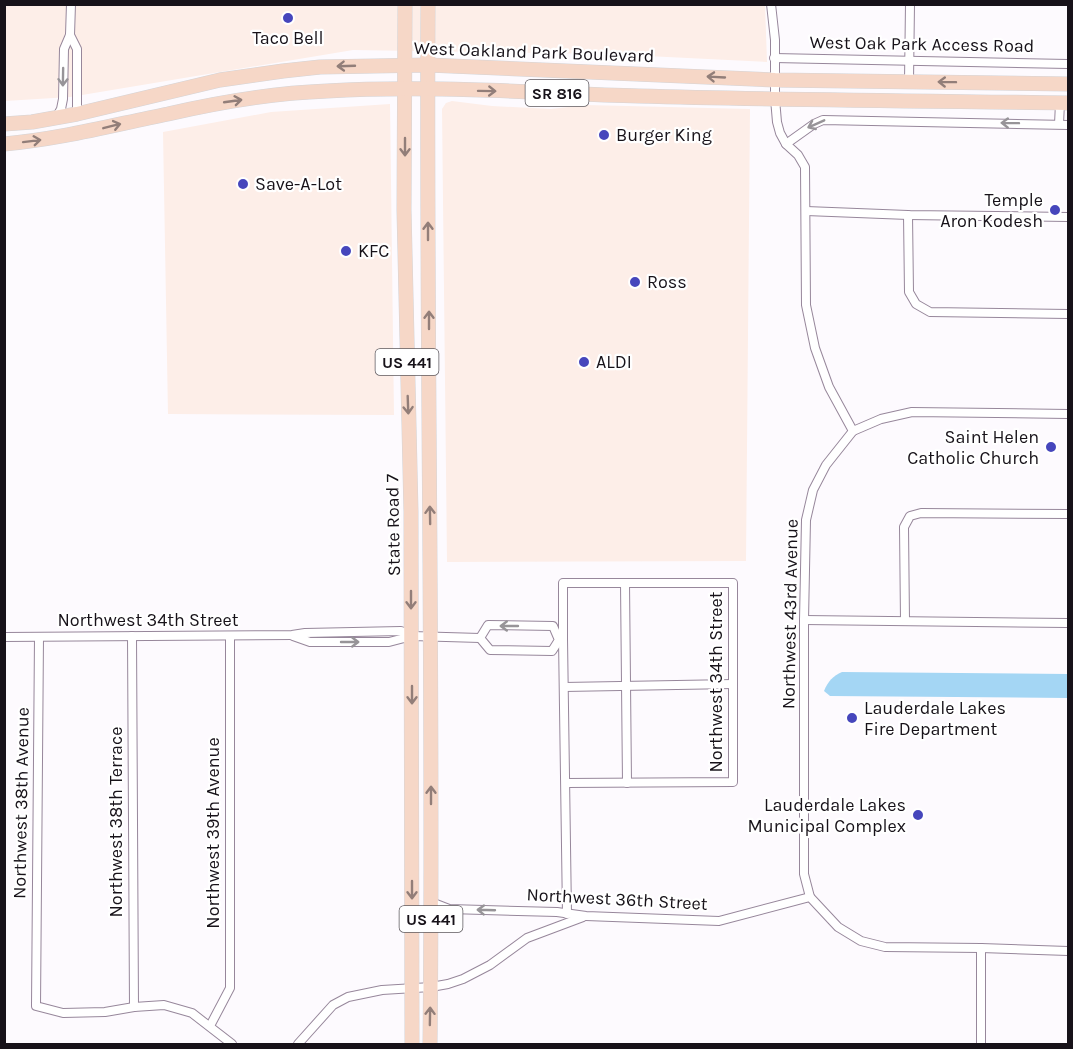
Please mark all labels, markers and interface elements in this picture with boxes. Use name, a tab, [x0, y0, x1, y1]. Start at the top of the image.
marker: Taco Bell	[281, 11, 295, 25]
place label: Taco Bell	[252, 27, 324, 49]
street label: West Oak Park Access Road	[809, 31, 1035, 57]
street label: West Oakland Park Boulevard	[413, 37, 655, 67]
one-way arrow	[336, 61, 356, 72]
one-way arrow	[58, 66, 69, 86]
one-way arrow	[707, 72, 727, 83]
one-way arrow	[938, 76, 958, 88]
road number: SR 816	[526, 80, 588, 106]
one-way arrow	[476, 85, 496, 96]
one-way arrow	[222, 96, 242, 107]
one-way arrow	[1001, 117, 1021, 129]
one-way arrow	[808, 119, 826, 131]
one-way arrow	[102, 120, 121, 132]
place label: Burger King	[616, 124, 712, 146]
marker: Burger King	[597, 128, 611, 142]
one-way arrow	[21, 135, 41, 146]
one-way arrow	[399, 137, 410, 157]
place label: Save-A-Lot	[255, 173, 342, 195]
marker: Save-A-Lot	[236, 177, 250, 191]
place label: Temple Aron Kodesh	[940, 189, 1043, 232]
marker: Temple Aron Kodesh	[1048, 203, 1062, 217]
one-way arrow	[422, 221, 434, 241]
place label: KFC	[358, 240, 389, 262]
marker: KFC	[339, 244, 353, 258]
place label: Ross	[647, 271, 687, 293]
marker: Ross	[628, 275, 642, 289]
one-way arrow	[423, 311, 435, 331]
road number: US 441	[376, 349, 438, 375]
place label: ALDI	[596, 351, 632, 373]
marker: ALDI	[577, 355, 591, 369]
one-way arrow	[403, 395, 414, 415]
place label: Saint Helen Catholic Church	[907, 426, 1039, 469]
marker: Saint Helen Catholic Church	[1044, 440, 1058, 454]
street label: State Road 7	[381, 473, 405, 576]
one-way arrow	[424, 505, 435, 525]
street label: Northwest 43rd Avenue	[777, 519, 803, 709]
one-way arrow	[406, 590, 417, 610]
street label: Northwest 34th Street	[705, 591, 727, 773]
street label: Northwest 34th Street	[57, 609, 239, 631]
one-way arrow	[500, 620, 520, 632]
one-way arrow	[339, 636, 359, 648]
one-way arrow	[406, 684, 418, 704]
place label: Lauderdale Lakes Fire Department	[864, 697, 1006, 740]
street label: Northwest 38th Avenue	[8, 707, 34, 899]
marker: Lauderdale Lakes Fire Department	[845, 711, 859, 725]
street label: Northwest 38th Terrace	[105, 726, 127, 918]
street label: Northwest 39th Avenue	[202, 737, 224, 929]
one-way arrow	[425, 786, 437, 806]
place label: Lauderdale Lakes Municipal Complex	[748, 794, 906, 837]
marker: Lauderdale Lakes Municipal Complex	[911, 808, 925, 822]
one-way arrow	[406, 879, 418, 899]
street label: Northwest 36th Street	[526, 883, 708, 915]
one-way arrow	[477, 905, 497, 916]
road number: US 441	[400, 906, 462, 932]
one-way arrow	[425, 1006, 436, 1026]

